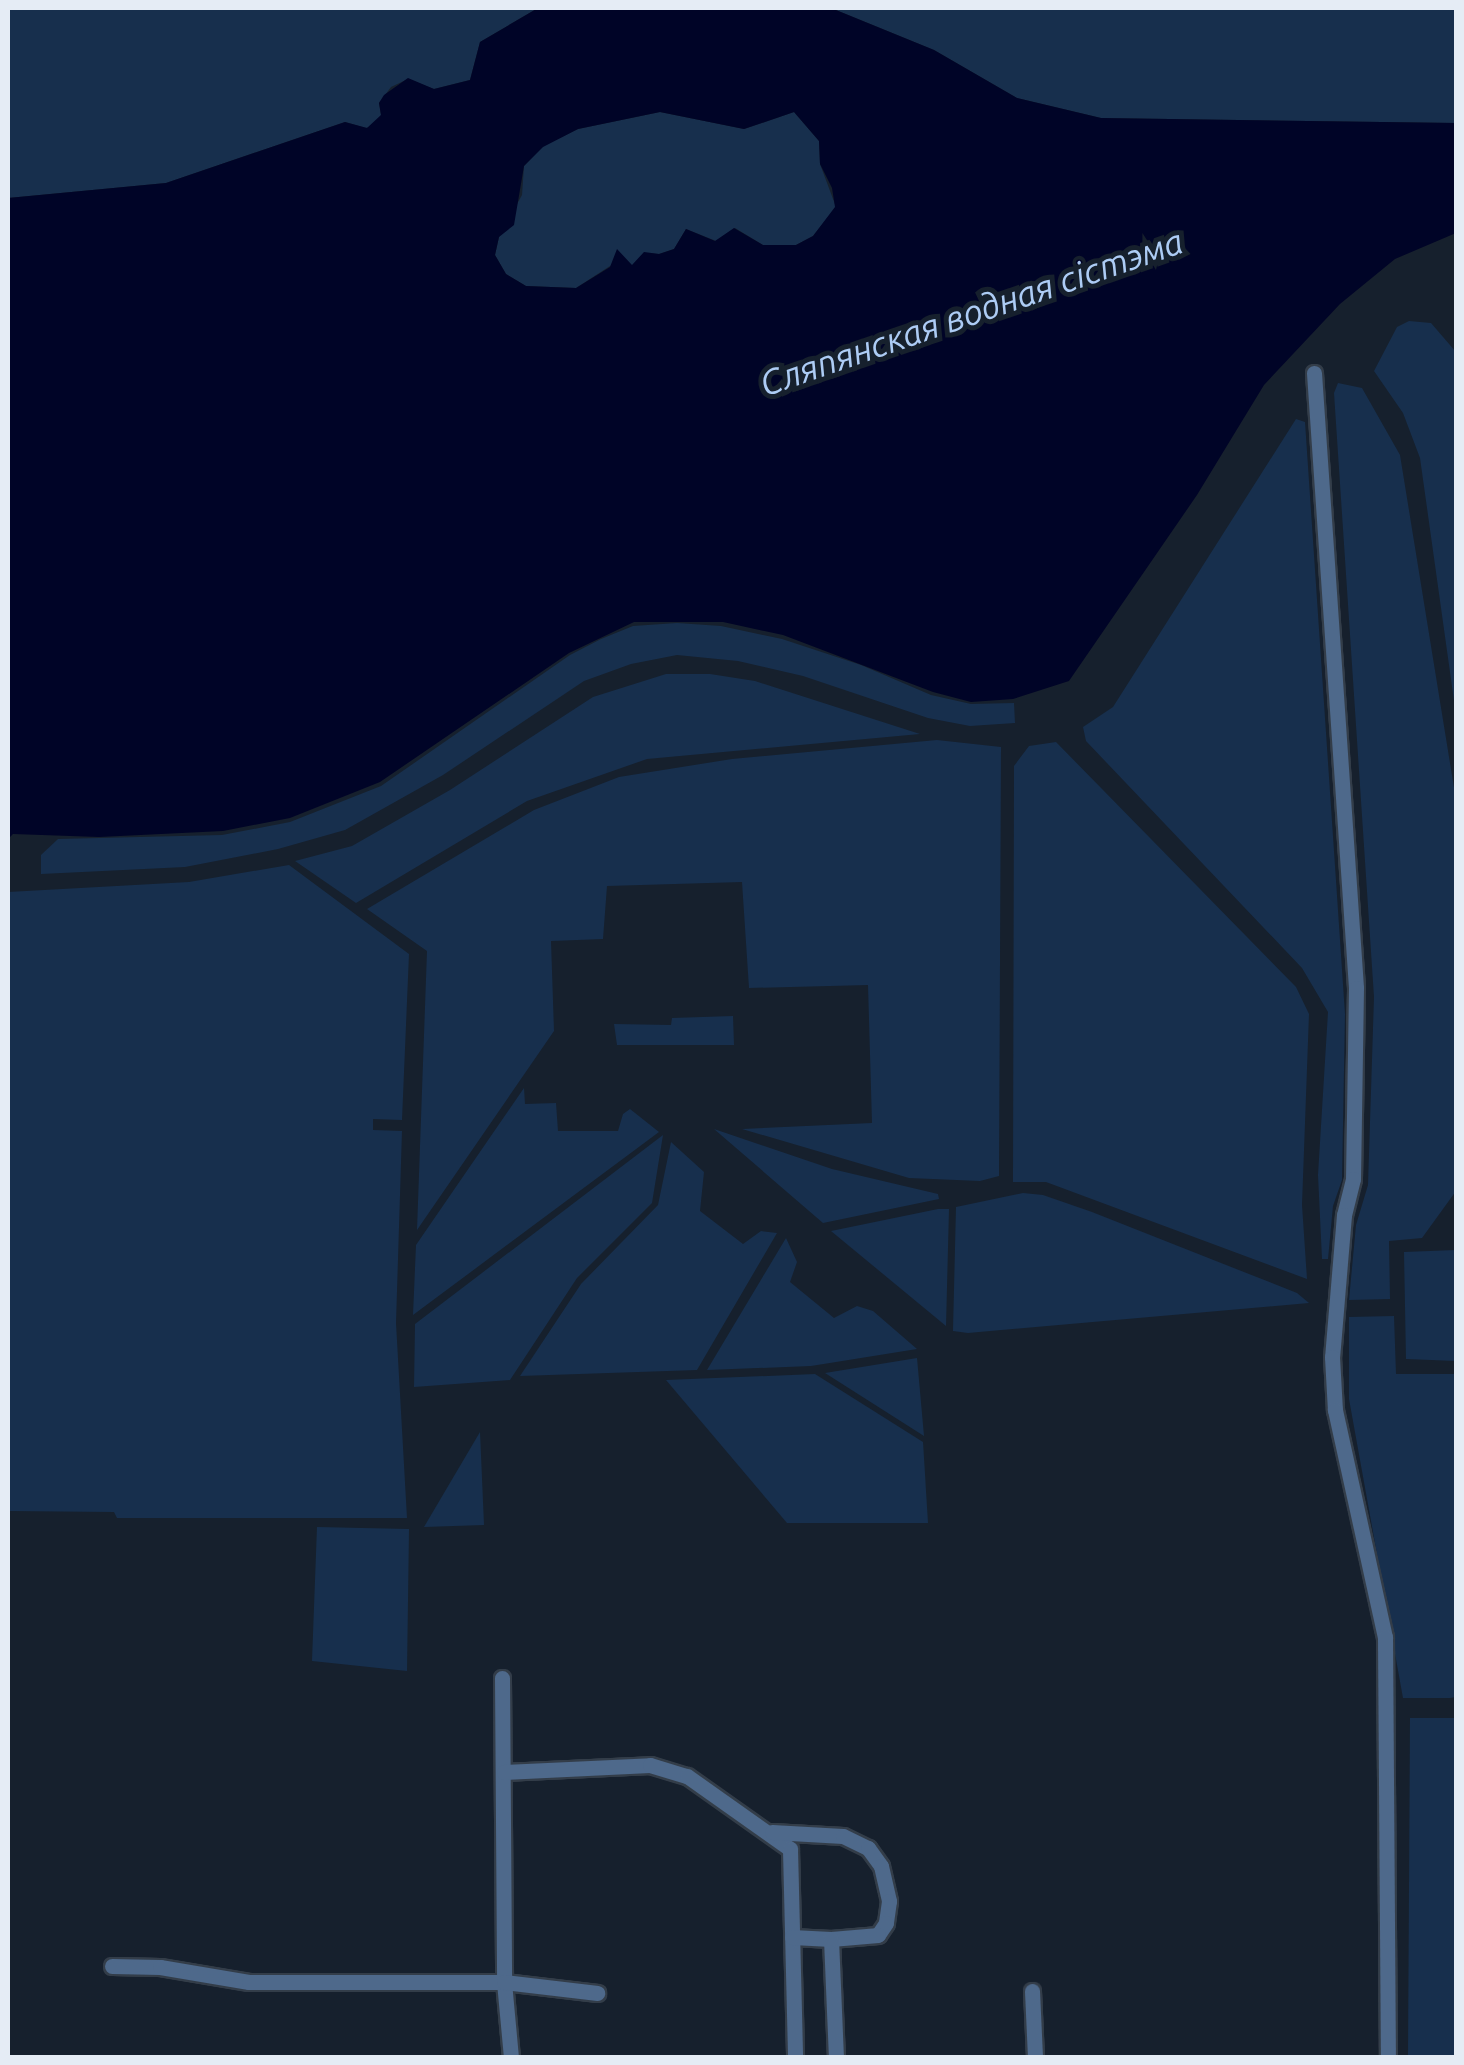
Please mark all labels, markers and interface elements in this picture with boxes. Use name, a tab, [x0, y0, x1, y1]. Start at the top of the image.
water label: Сляпянская водная сістэма	[754, 220, 1188, 404]

